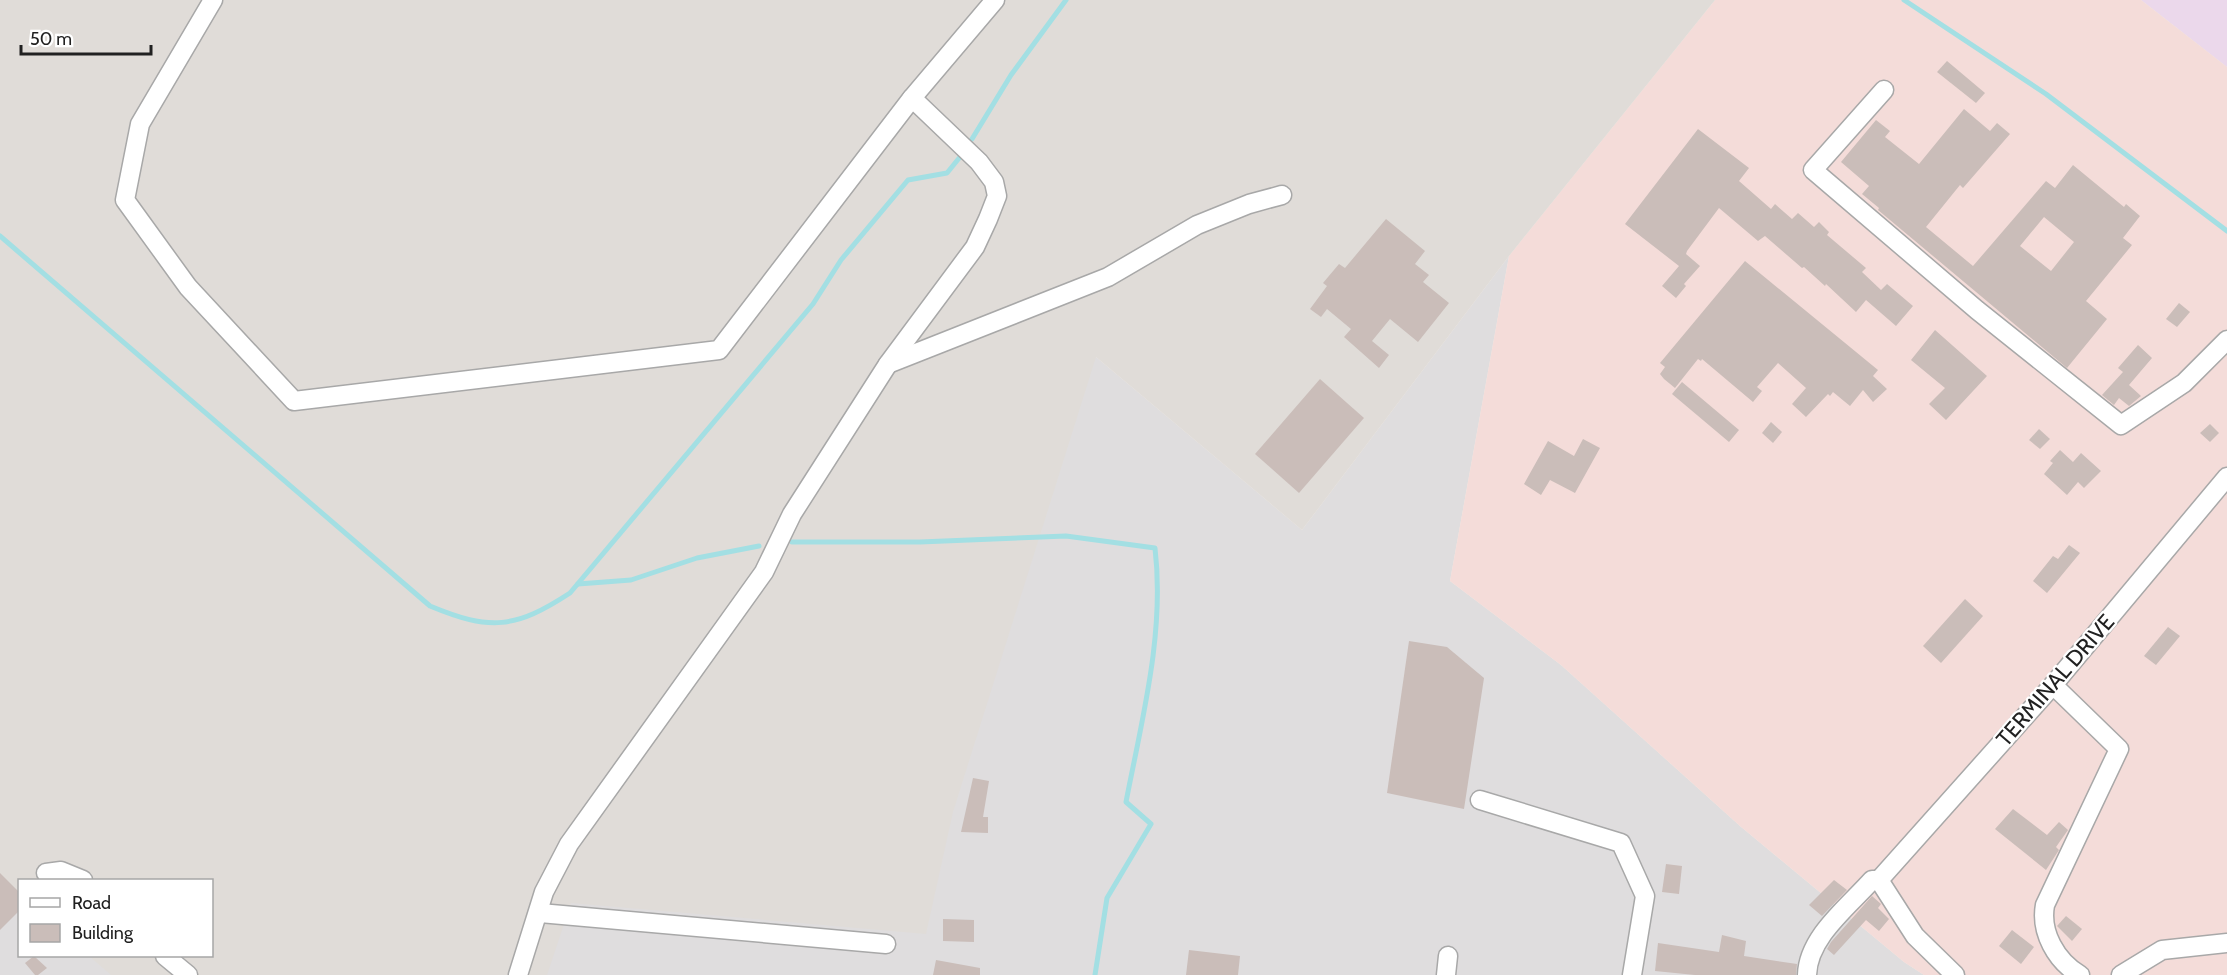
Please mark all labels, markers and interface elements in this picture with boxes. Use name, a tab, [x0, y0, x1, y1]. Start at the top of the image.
scale bar	[21, 18, 152, 56]
text: 50 m	[30, 28, 72, 50]
street label: TERMINAL DRIVE	[1991, 609, 2120, 752]
legend	[18, 879, 213, 957]
text: Road	[72, 892, 111, 914]
text: Building	[72, 922, 134, 944]

